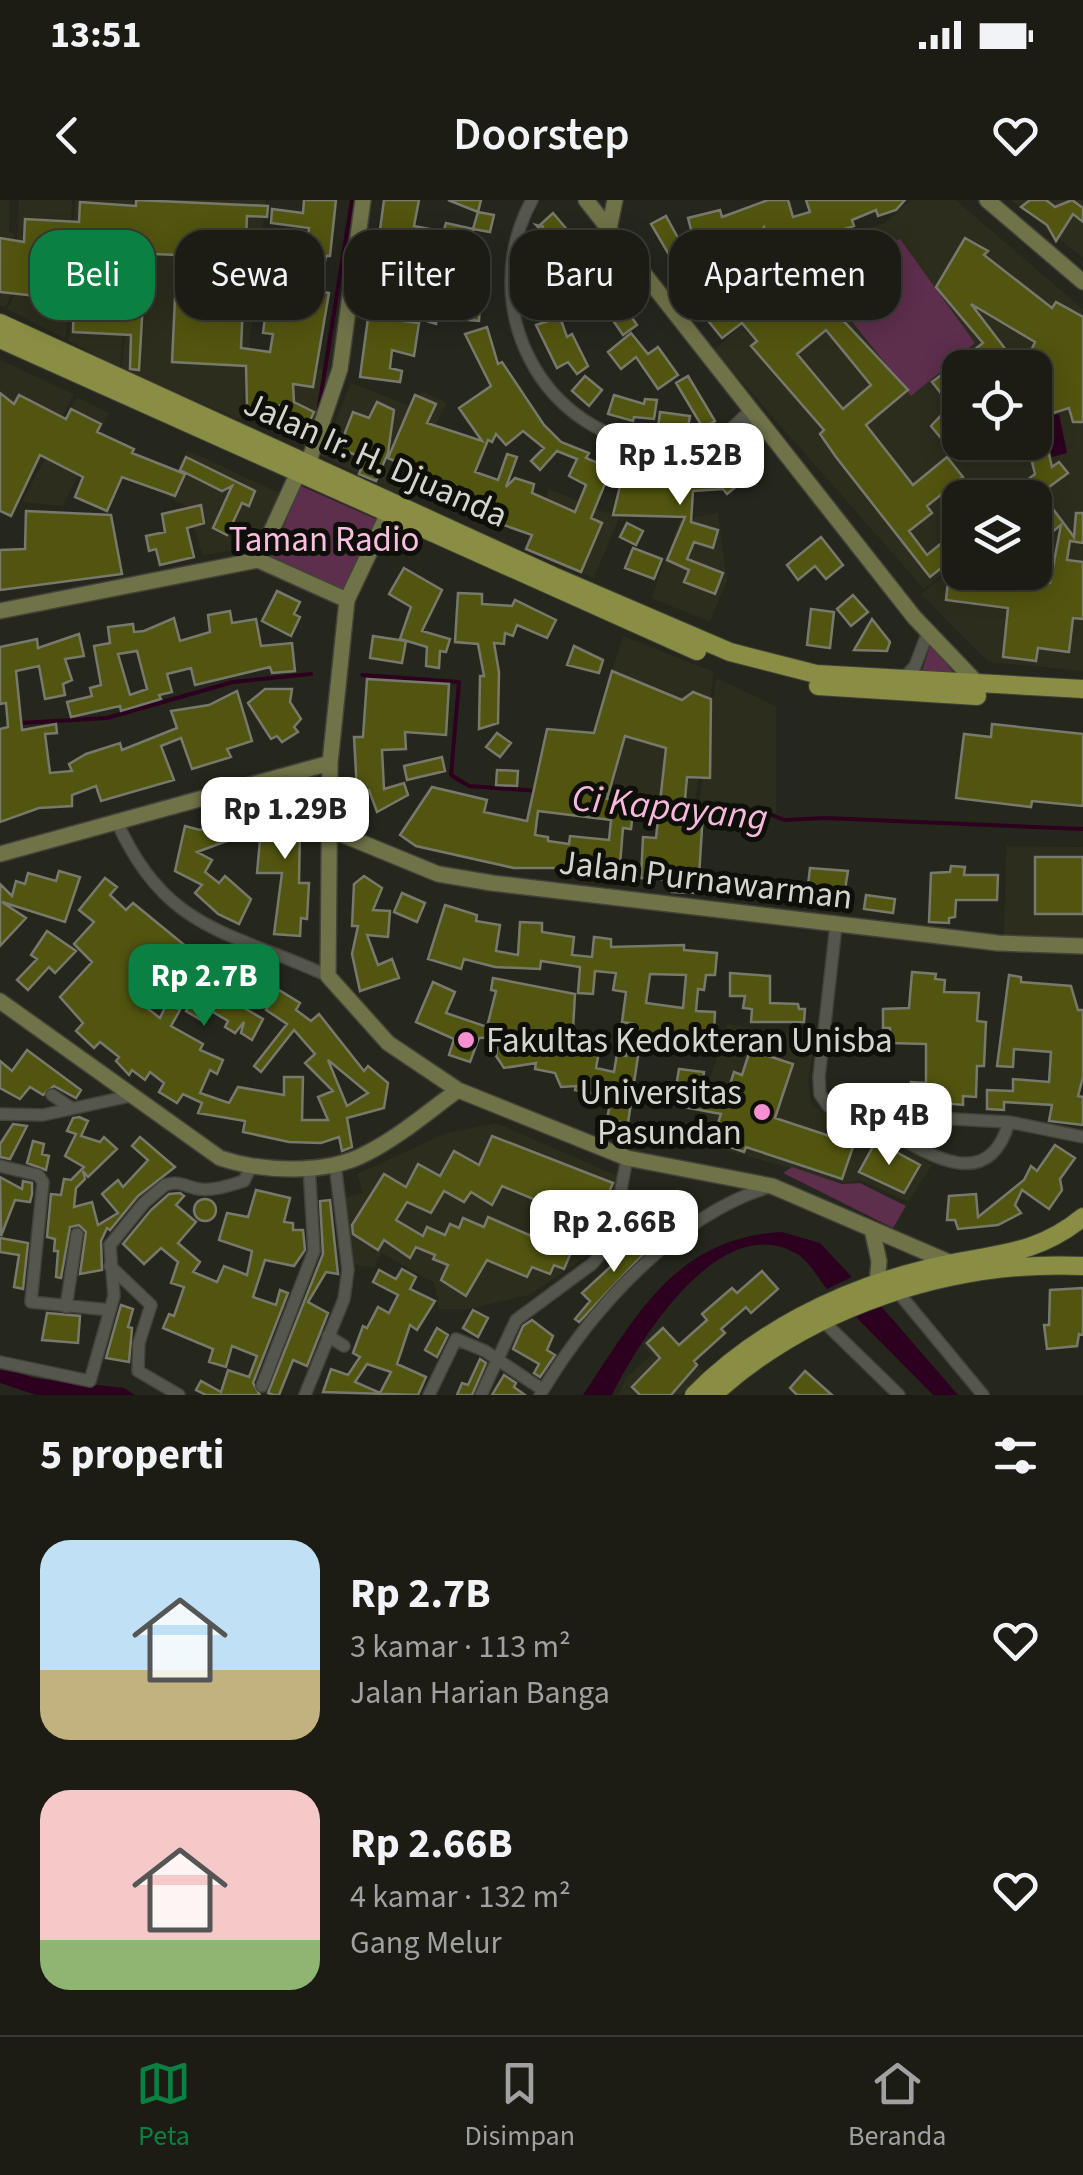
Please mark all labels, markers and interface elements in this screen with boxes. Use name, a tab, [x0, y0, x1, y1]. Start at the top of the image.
text: 13:51	[50, 8, 142, 62]
text: Doorstep	[453, 103, 630, 167]
icon: back	[40, 108, 95, 163]
icon: heart	[988, 108, 1043, 163]
chip: Beli	[30, 230, 155, 320]
chip: Sewa	[175, 230, 324, 320]
chip: Filter	[344, 230, 490, 320]
chip: Baru	[510, 230, 649, 320]
chip: Apartemen	[669, 230, 901, 320]
map controls	[942, 350, 1052, 590]
button: locate	[942, 350, 1052, 460]
street label: Jalan Ir. H. Djuanda	[236, 379, 515, 540]
pin: Rp 1.52B	[577, 423, 783, 508]
text: Rp 1.52B	[618, 432, 742, 478]
button: layers	[942, 480, 1052, 590]
park label: Taman Radio	[228, 515, 420, 565]
water label: Ci Kapayang	[569, 771, 771, 845]
pin: Rp 1.29B	[182, 777, 388, 862]
text: Rp 1.29B	[223, 786, 347, 832]
street label: Jalan Purnawarman	[556, 837, 855, 923]
pin: Rp 2.7B	[112, 944, 296, 1029]
text: Rp 2.7B	[150, 953, 258, 999]
place label: Fakultas Kedokteran Unisba	[486, 1016, 893, 1066]
marker: Fakultas Kedokteran Unisba	[455, 1029, 477, 1051]
place label: Universitas Pasundan	[579, 1068, 742, 1158]
pin: Rp 4B	[819, 1083, 959, 1168]
text: Rp 4B	[849, 1092, 929, 1138]
marker: Universitas Pasundan	[751, 1101, 773, 1123]
pin: Rp 2.66B	[511, 1190, 717, 1275]
text: Rp 2.66B	[552, 1199, 676, 1245]
text: 5 properti	[40, 1425, 224, 1485]
icon: filters	[988, 1428, 1043, 1483]
text: Rp 2.7B	[350, 1564, 491, 1624]
icon: home	[120, 1580, 240, 1700]
icon: heart	[988, 1613, 1043, 1668]
text: 3 kamar · 113 m²	[350, 1624, 571, 1670]
text: Jalan Harian Banga	[350, 1670, 610, 1716]
text: Rp 2.66B	[350, 1814, 513, 1874]
icon: home	[120, 1830, 240, 1950]
icon: heart	[988, 1863, 1043, 1918]
text: 4 kamar · 132 m²	[350, 1874, 571, 1920]
text: Gang Melur	[350, 1920, 502, 1966]
tab: Peta	[136, 2056, 191, 2156]
tab: Disimpan	[464, 2056, 575, 2156]
tab: Beranda	[848, 2056, 946, 2156]

